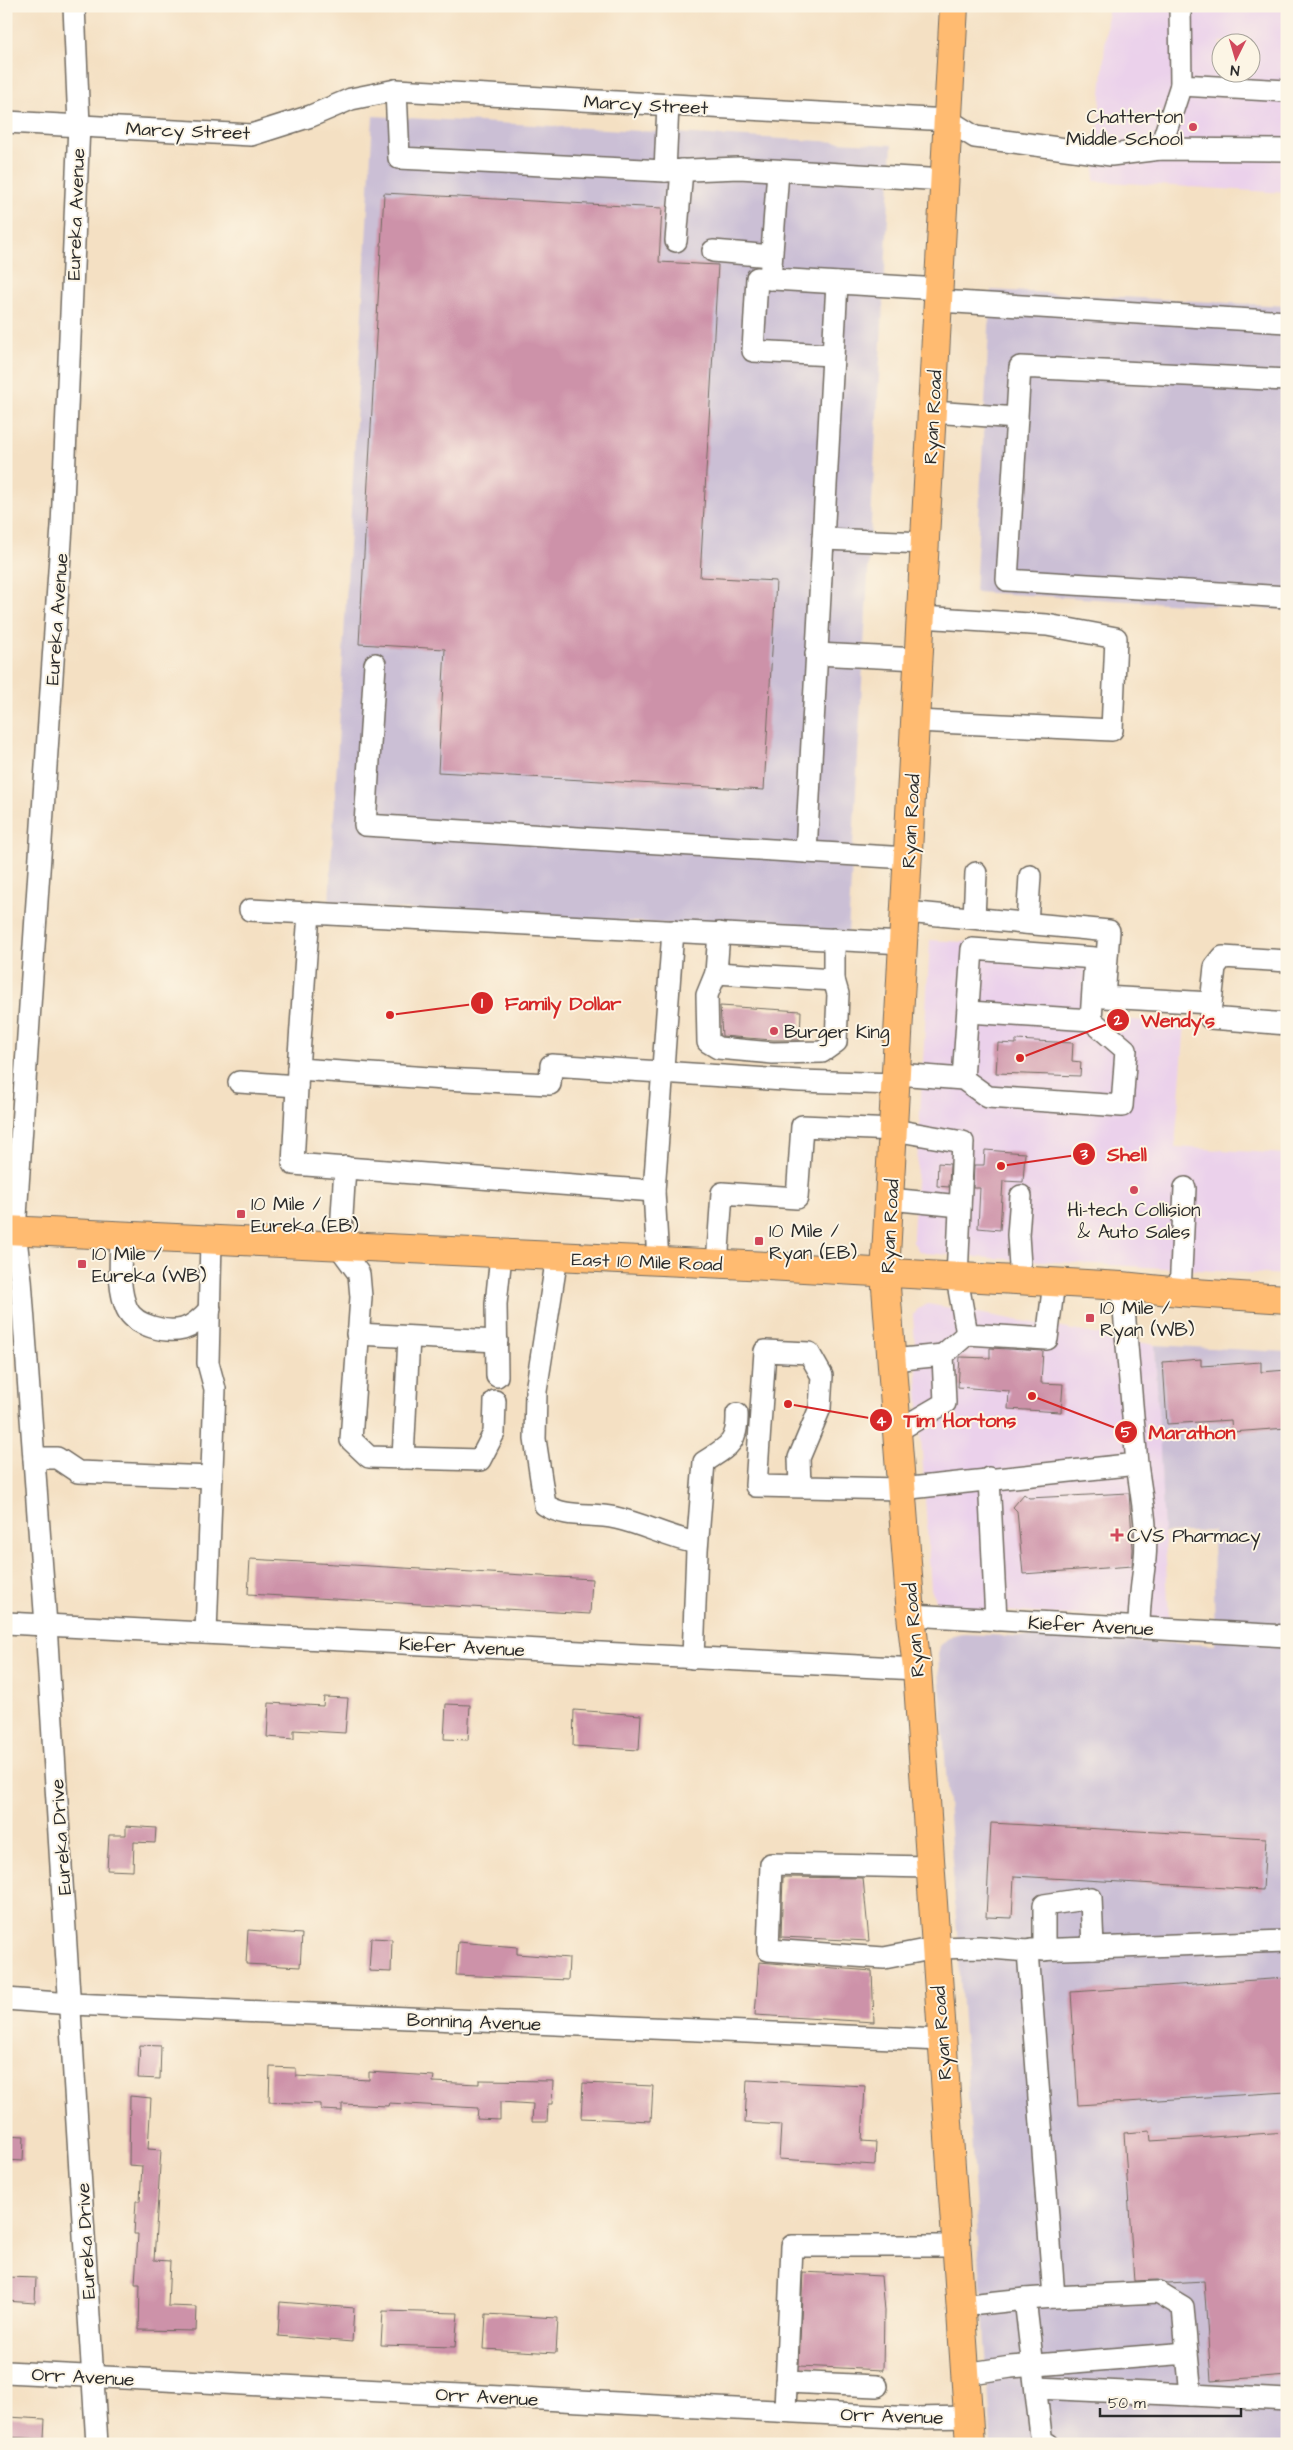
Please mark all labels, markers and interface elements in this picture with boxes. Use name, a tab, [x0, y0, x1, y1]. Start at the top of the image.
north arrow	[1210, 32, 1260, 82]
text: N	[1229, 60, 1240, 80]
street label: Marcy Street	[583, 89, 709, 123]
place label: Chatterton Middle School	[1066, 104, 1183, 153]
street label: Marcy Street	[125, 116, 251, 148]
marker: Chatterton Middle School	[1187, 121, 1199, 133]
street label: Eureka Avenue	[61, 147, 92, 281]
street label: Ryan Road	[918, 369, 950, 465]
street label: Eureka Avenue	[39, 552, 76, 686]
street label: Ryan Road	[896, 773, 928, 869]
callout: Family Dollar	[470, 985, 631, 1020]
text: Family Dollar	[505, 990, 622, 1019]
text: 1	[481, 993, 483, 1014]
callout: Wendy's	[1106, 1002, 1225, 1037]
text: Wendy's	[1140, 1007, 1215, 1036]
text: 2	[1113, 1010, 1123, 1031]
place label: Burger King	[784, 1019, 890, 1047]
marker: Burger King	[768, 1025, 780, 1037]
callout: Shell	[1072, 1137, 1157, 1172]
text: Shell	[1106, 1141, 1147, 1169]
text: 3	[1079, 1144, 1088, 1165]
street label: Ryan Road	[875, 1178, 907, 1274]
marker: Hi-tech Collision & Auto Sales	[1128, 1184, 1140, 1196]
place label: 10 Mile / Eureka (EB)	[251, 1191, 359, 1240]
place label: Hi-tech Collision & Auto Sales	[1068, 1197, 1200, 1246]
marker: 10 Mile / Eureka (EB)	[235, 1208, 247, 1220]
place label: 10 Mile / Ryan (EB)	[769, 1218, 857, 1268]
marker: 10 Mile / Ryan (EB)	[753, 1235, 765, 1247]
place label: 10 Mile / Eureka (WB)	[92, 1241, 207, 1290]
street label: East 10 Mile Road	[571, 1246, 723, 1279]
marker: 10 Mile / Eureka (WB)	[76, 1258, 88, 1270]
place label: 10 Mile / Ryan (WB)	[1100, 1295, 1195, 1345]
marker: 10 Mile / Ryan (WB)	[1084, 1312, 1096, 1324]
callout: Tim Hortons	[869, 1403, 1026, 1438]
text: Tim Hortons	[903, 1407, 1016, 1435]
text: 4	[876, 1411, 887, 1432]
callout: Marathon	[1113, 1414, 1245, 1449]
text: Marathon	[1148, 1419, 1236, 1447]
text: 5	[1121, 1422, 1132, 1443]
place label: CVS Pharmacy	[1127, 1523, 1261, 1551]
marker: CVS Pharmacy	[1111, 1529, 1123, 1541]
street label: Ryan Road	[897, 1581, 933, 1678]
street label: Kiefer Avenue	[1027, 1610, 1155, 1643]
street label: Kiefer Avenue	[398, 1631, 526, 1664]
street label: Eureka Drive	[44, 1778, 79, 1896]
street label: Ryan Road	[926, 1985, 960, 2081]
street label: Bonning Avenue	[406, 2007, 542, 2039]
street label: Eureka Drive	[70, 2182, 103, 2300]
street label: Orr Avenue	[31, 2361, 135, 2394]
street label: Orr Avenue	[435, 2381, 539, 2414]
scale bar	[1100, 2385, 1242, 2417]
text: 50 m	[1108, 2393, 1146, 2414]
street label: Orr Avenue	[840, 2401, 944, 2432]

